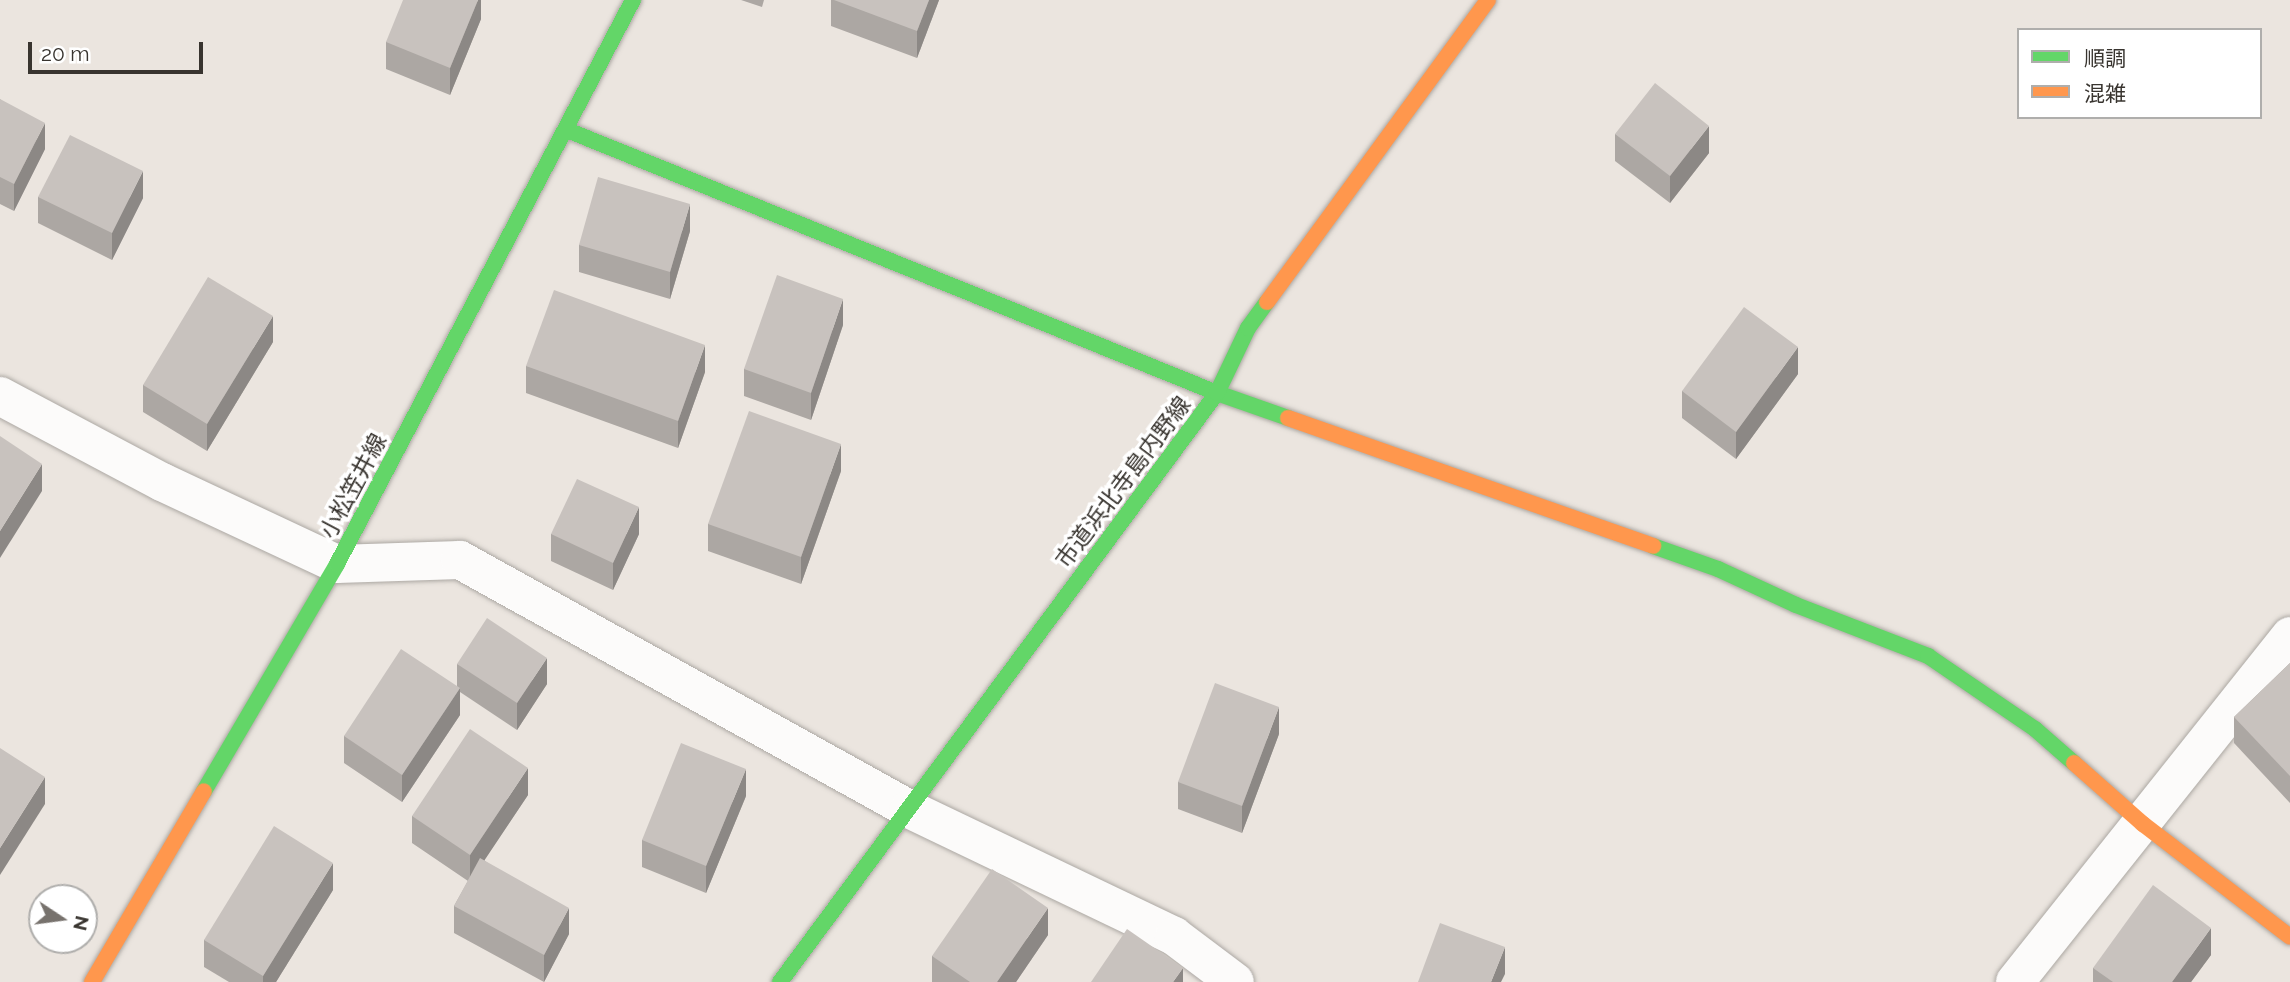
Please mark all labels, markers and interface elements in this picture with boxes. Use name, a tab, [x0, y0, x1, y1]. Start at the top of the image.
scale bar	[32, 28, 206, 72]
legend	[2017, 28, 2262, 119]
text: 20 m	[41, 41, 89, 66]
text: 順調	[2084, 46, 2126, 71]
text: 混雑	[2084, 81, 2126, 106]
street label: 市道浜北寺島内野線	[1050, 391, 1196, 573]
street label: 小松笠井線	[314, 429, 392, 543]
north arrow	[28, 884, 98, 954]
text: N	[69, 914, 94, 933]

